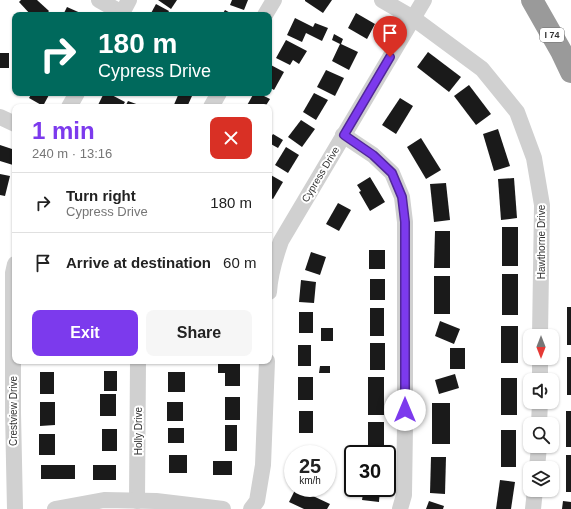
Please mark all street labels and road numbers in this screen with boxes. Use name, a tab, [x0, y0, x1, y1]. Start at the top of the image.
road number: I 74	[540, 28, 564, 42]
street label: Cypress Drive	[300, 144, 342, 204]
street label: Hawthorne Drive	[536, 204, 547, 279]
street label: Crestview Drive	[8, 376, 19, 446]
street label: Holly Drive	[133, 406, 144, 455]

